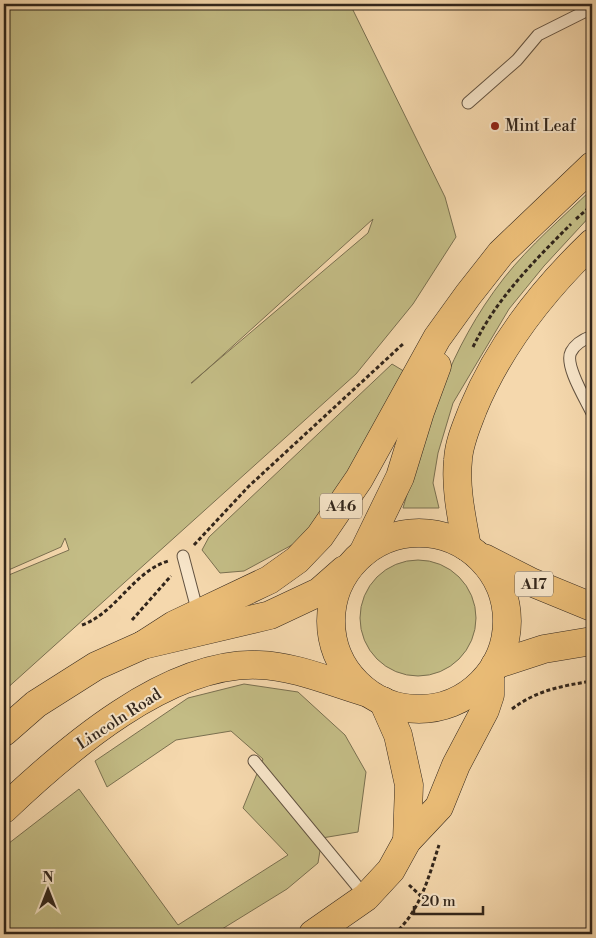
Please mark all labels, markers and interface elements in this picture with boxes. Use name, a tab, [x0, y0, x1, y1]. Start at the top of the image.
place label: Mint Leaf	[505, 116, 577, 136]
marker: Mint Leaf	[489, 120, 501, 132]
road number: A46	[320, 494, 362, 518]
road number: A17	[515, 572, 553, 596]
street label: Lincoln Road	[73, 684, 165, 754]
north arrow	[22, 866, 72, 916]
text: N	[42, 869, 54, 887]
scale bar	[414, 883, 482, 915]
text: 20 m	[421, 892, 456, 911]

